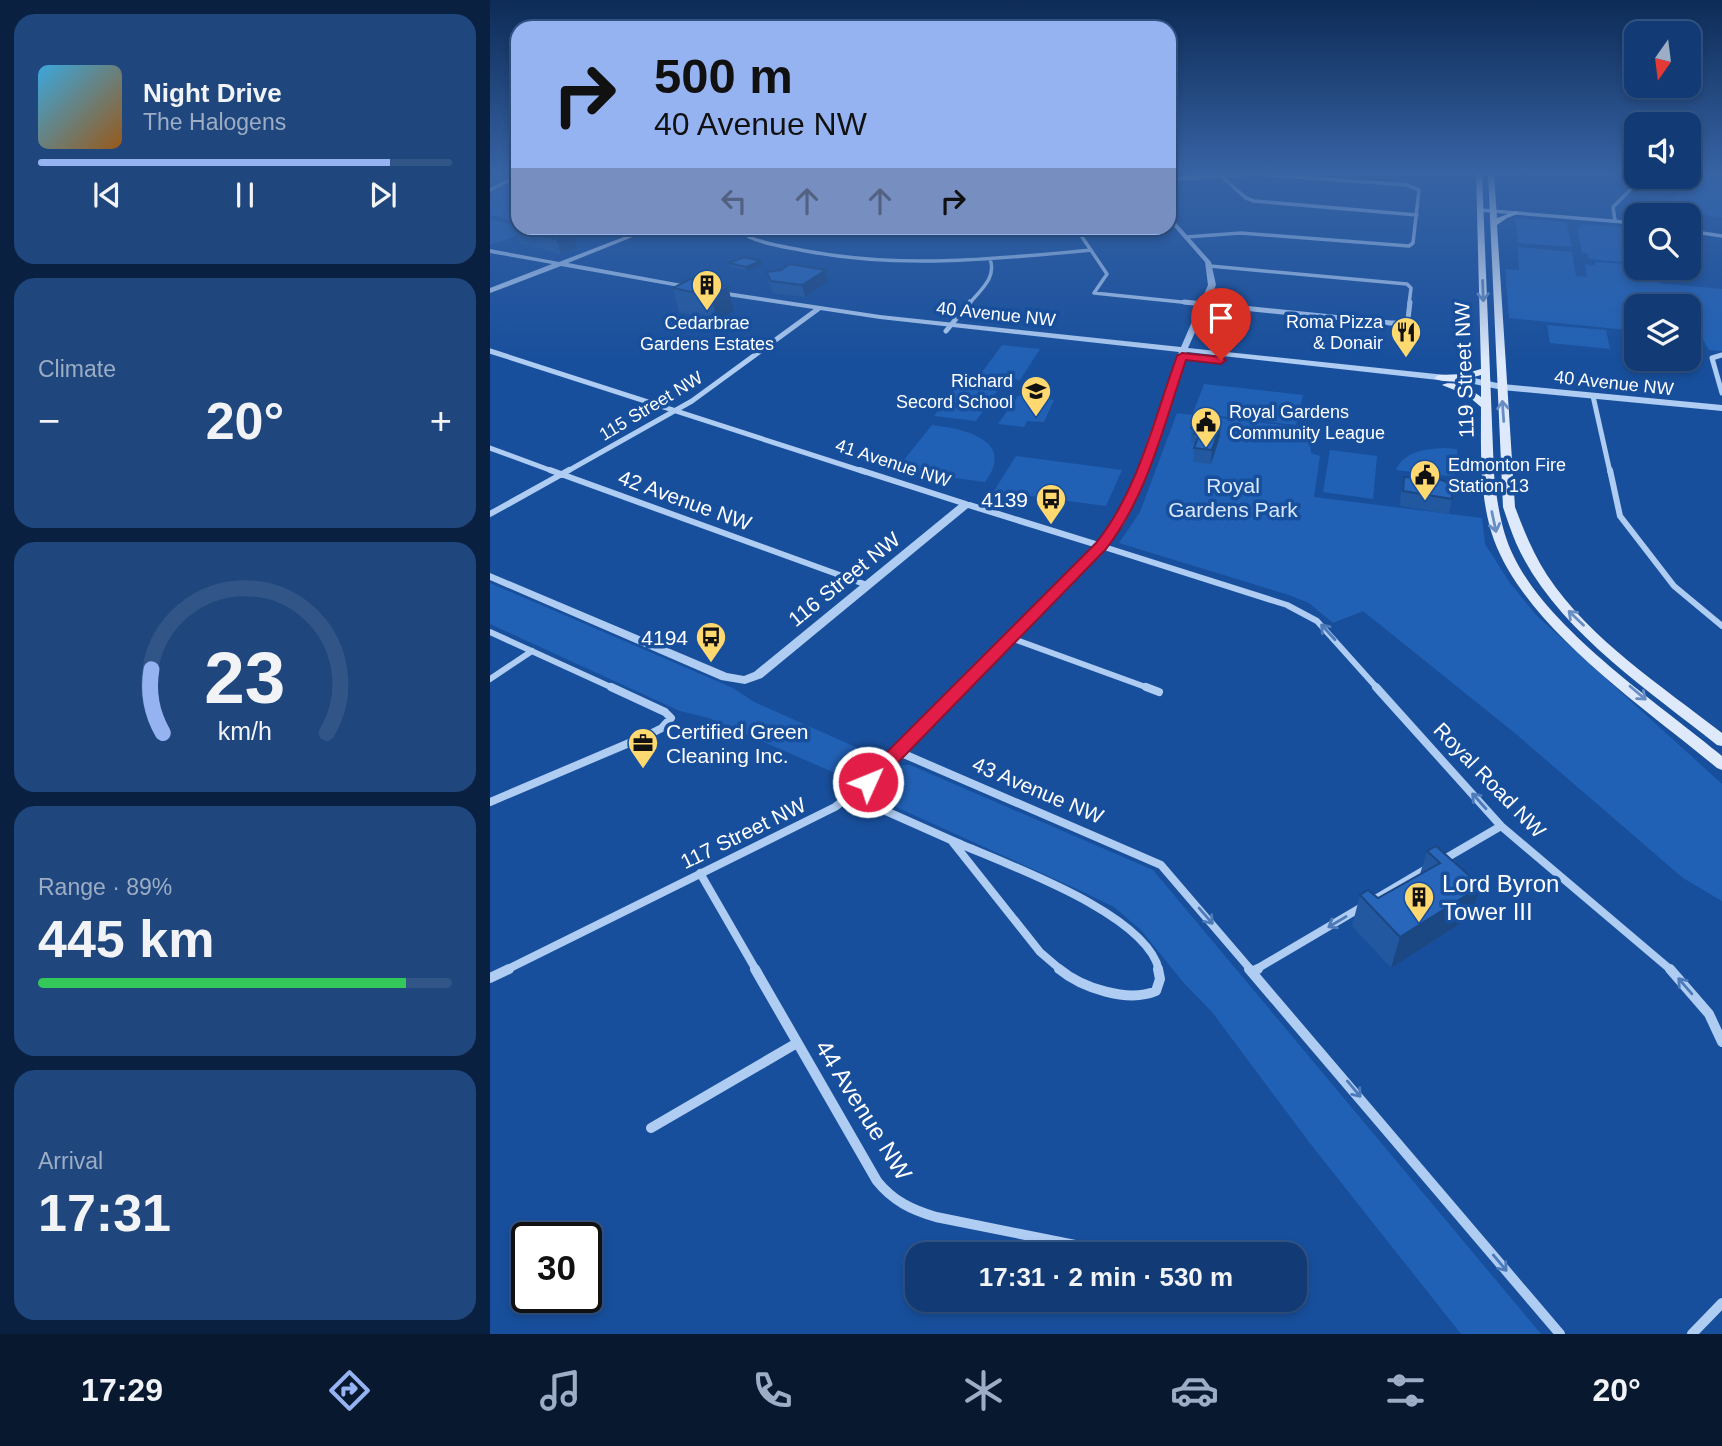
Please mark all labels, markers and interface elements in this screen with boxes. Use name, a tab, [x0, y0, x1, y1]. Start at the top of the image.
north arrow	[1624, 21, 1701, 98]
map controls	[1624, 21, 1701, 371]
icon: right	[539, 49, 630, 140]
text: 500 m	[654, 49, 793, 103]
text: Night Drive	[143, 78, 282, 108]
text: 40 Avenue NW	[654, 106, 867, 142]
text: The Halogens	[143, 109, 286, 135]
button: sound	[1624, 112, 1701, 189]
icon: previous	[88, 176, 126, 214]
icon: pause	[226, 176, 264, 214]
icon: next	[364, 176, 402, 214]
icon: left	[715, 182, 753, 220]
icon: ahead	[788, 182, 826, 220]
icon: ahead	[861, 182, 899, 220]
icon: right	[934, 182, 972, 220]
button: search	[1624, 203, 1701, 280]
building icon: Cedarbrae Gardens Estates	[690, 268, 724, 312]
one-way arrow	[1476, 279, 1489, 302]
pin	[1191, 288, 1251, 360]
button: layers	[1624, 294, 1701, 371]
street label: 40 Avenue NW	[935, 298, 1057, 330]
icon: arrive	[1202, 299, 1240, 337]
street label: 119 Street NW	[1450, 301, 1478, 438]
place label: Roma Pizza & Donair	[1286, 312, 1384, 353]
place label: Cedarbrae Gardens Estates	[640, 313, 774, 354]
restaurant icon: Roma Pizza & Donair	[1389, 315, 1423, 359]
text: Climate	[38, 356, 116, 382]
street label: 115 Street NW	[596, 367, 706, 445]
street label: 40 Avenue NW	[1553, 367, 1675, 399]
place label: Richard Secord School	[896, 371, 1013, 412]
school or university icon: Richard Secord School	[1019, 374, 1053, 418]
text: 20°	[206, 392, 284, 450]
text: −	[38, 400, 60, 442]
text: +	[430, 400, 452, 442]
one-way arrow	[1496, 400, 1509, 423]
place label: Royal Gardens Community League	[1229, 402, 1385, 443]
public building icon: Royal Gardens Community League	[1189, 405, 1223, 449]
street label: 41 Avenue NW	[833, 435, 953, 491]
place label: Edmonton Fire Station 13	[1448, 455, 1566, 496]
public building icon: Edmonton Fire Station 13	[1408, 458, 1442, 502]
street label: 42 Avenue NW	[615, 465, 755, 535]
park label: Royal Gardens Park	[1168, 474, 1298, 521]
bus stop icon: 4139	[1034, 482, 1068, 526]
place label: 4139	[981, 488, 1028, 511]
one-way arrow	[1488, 510, 1502, 533]
street label: 116 Street NW	[784, 527, 904, 631]
one-way arrow	[1568, 609, 1585, 626]
bus stop icon: 4194	[694, 620, 728, 664]
one-way arrow	[1319, 624, 1336, 641]
place label: 4194	[641, 626, 688, 649]
text: 23	[205, 637, 285, 718]
one-way arrow	[1628, 685, 1646, 701]
text: km/h	[218, 717, 272, 745]
street label: Royal Road NW	[1429, 718, 1551, 842]
place label: Certified Green Cleaning Inc.	[666, 720, 808, 767]
office icon: Certified Green Cleaning Inc.	[626, 726, 660, 770]
position arrow	[831, 745, 905, 819]
street label: 43 Avenue NW	[969, 752, 1107, 828]
street label: 117 Street NW	[677, 793, 809, 873]
one-way arrow	[1471, 793, 1487, 811]
place label: Lord Byron Tower III	[1442, 870, 1559, 925]
text: Range · 89%	[38, 874, 172, 900]
building icon: Lord Byron Tower III	[1402, 880, 1436, 924]
one-way arrow	[1198, 907, 1214, 925]
text: 445 km	[38, 910, 214, 968]
one-way arrow	[1327, 916, 1347, 930]
one-way arrow	[1677, 977, 1693, 995]
street label: 44 Avenue NW	[810, 1035, 918, 1185]
one-way arrow	[1346, 1080, 1361, 1098]
text: Arrival	[38, 1148, 103, 1174]
text: 17:31	[38, 1184, 171, 1242]
speed limit sign: 30	[511, 1222, 602, 1313]
one-way arrow	[1492, 1254, 1508, 1272]
text: 17:31 · 2 min · 530 m	[979, 1262, 1233, 1292]
icon: directions	[325, 1366, 374, 1415]
icon: music	[536, 1366, 585, 1415]
icon: phone	[748, 1366, 797, 1415]
icon: climate	[959, 1366, 1008, 1415]
icon: car	[1170, 1366, 1219, 1415]
icon: filters	[1381, 1366, 1430, 1415]
text: 17:29	[81, 1372, 163, 1408]
text: 20°	[1592, 1372, 1641, 1408]

